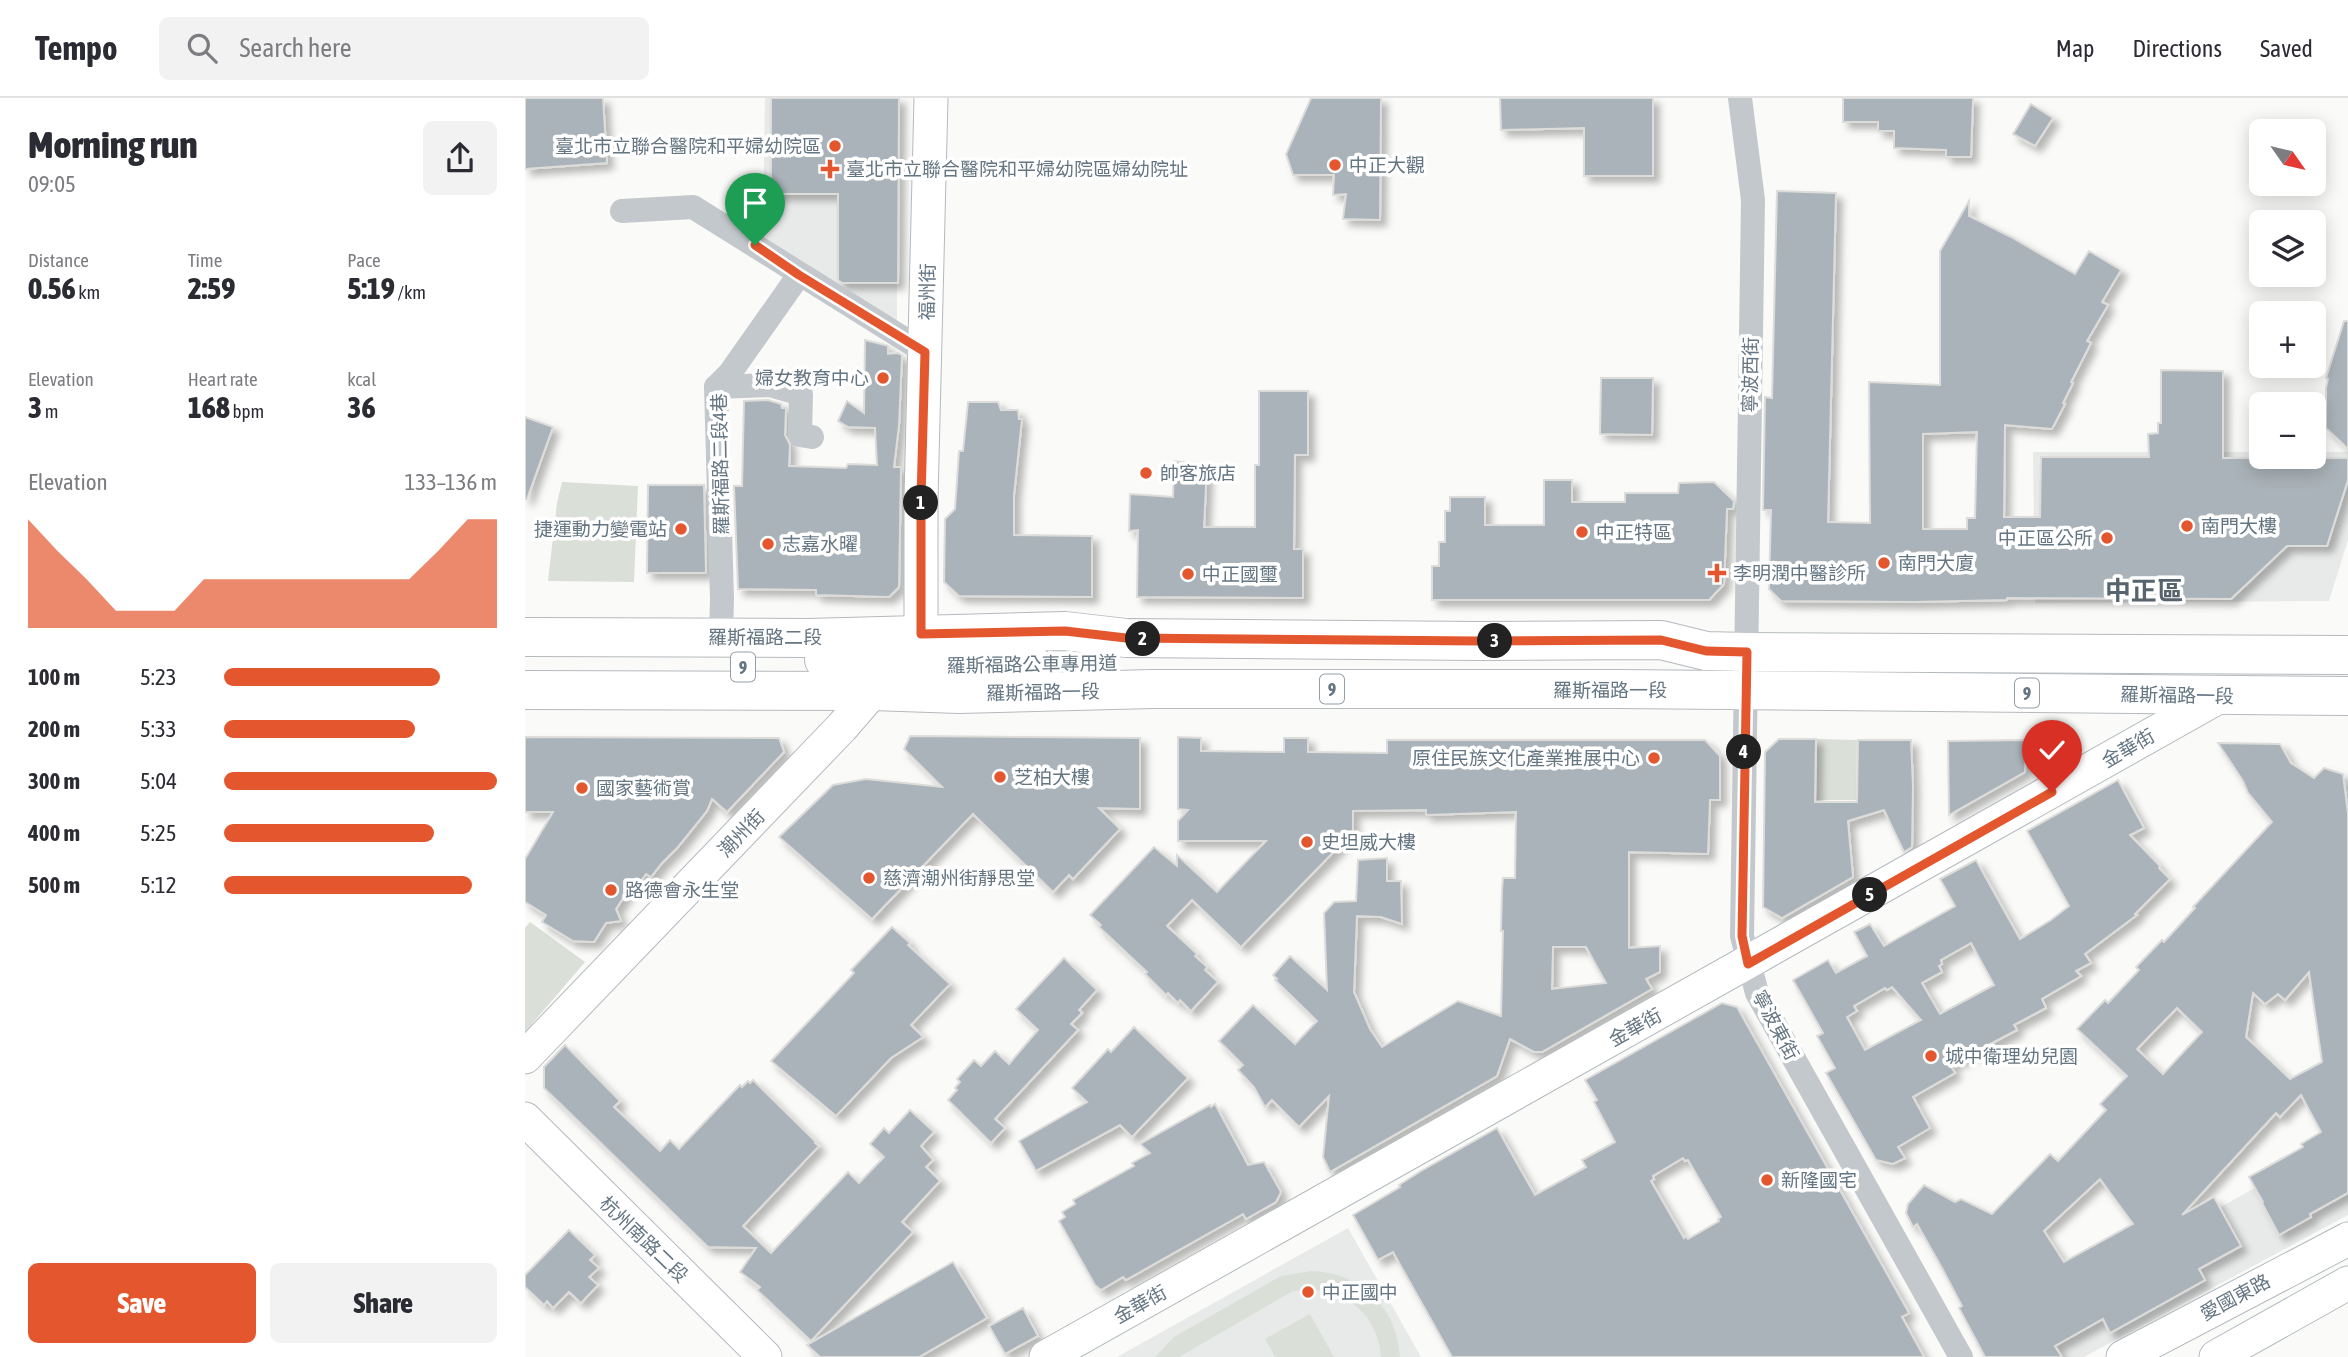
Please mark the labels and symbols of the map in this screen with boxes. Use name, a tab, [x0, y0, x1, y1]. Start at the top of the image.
north arrow	[2249, 119, 2326, 196]
place label: 臺北市立聯合醫院和平婦幼院區	[555, 135, 821, 157]
marker: 臺北市立聯合醫院和平婦幼院區	[827, 138, 843, 154]
place label: 中正大觀	[1349, 154, 1425, 176]
marker: 中正大觀	[1327, 157, 1343, 173]
place label: 臺北市立聯合醫院和平婦幼院區婦幼院址	[846, 158, 1188, 180]
marker: 臺北市立聯合醫院和平婦幼院區婦幼院址	[820, 159, 840, 179]
pin	[725, 173, 785, 245]
street label: 福州街	[916, 263, 938, 321]
street label: 寧波西街	[1738, 337, 1762, 413]
place label: 婦女教育中心	[755, 367, 869, 389]
marker: 婦女教育中心	[875, 370, 891, 386]
street label: 羅斯福路二段4巷	[708, 393, 732, 535]
place label: 帥客旅店	[1160, 462, 1236, 484]
marker: 帥客旅店	[1138, 465, 1154, 481]
pin: 1	[903, 486, 939, 520]
place label: 南門大樓	[2201, 515, 2277, 537]
place label: 捷運動力變電站	[534, 518, 667, 540]
marker: 南門大樓	[2179, 518, 2195, 534]
marker: 捷運動力變電站	[673, 521, 689, 537]
place label: 中正特區	[1596, 521, 1672, 543]
marker: 中正特區	[1574, 524, 1590, 540]
place label: 中正區公所	[1998, 527, 2093, 549]
marker: 中正區公所	[2099, 530, 2115, 546]
place label: 志嘉水曜	[782, 533, 858, 555]
marker: 志嘉水曜	[760, 536, 776, 552]
place label: 南門大廈	[1898, 552, 1974, 574]
marker: 南門大廈	[1876, 555, 1892, 571]
place label: 李明潤中醫診所	[1733, 562, 1866, 584]
place label: 中正國璽	[1202, 563, 1278, 585]
marker: 李明潤中醫診所	[1707, 563, 1727, 583]
marker: 中正國璽	[1180, 566, 1196, 582]
district label: 中正區	[2105, 576, 2183, 606]
pin: 2	[1125, 622, 1161, 656]
pin: 3	[1478, 624, 1513, 658]
street label: 羅斯福路二段	[708, 626, 822, 648]
road number: 9	[731, 652, 755, 682]
street label: 羅斯福路公車專用道	[946, 652, 1118, 676]
road number: 9	[1320, 674, 1344, 704]
road number: 9	[2015, 678, 2039, 708]
street label: 羅斯福路一段	[1553, 679, 1667, 701]
street label: 羅斯福路一段	[986, 680, 1100, 704]
street label: 羅斯福路一段	[2120, 683, 2234, 707]
pin	[2022, 720, 2082, 792]
street label: 金華街	[2098, 724, 2158, 772]
pin: 4	[1727, 734, 1761, 770]
place label: 原住民族文化產業推展中心	[1412, 747, 1640, 769]
marker: 原住民族文化產業推展中心	[1646, 750, 1662, 766]
place label: 芝柏大樓	[1014, 766, 1090, 788]
marker: 芝柏大樓	[992, 769, 1008, 785]
place label: 國家藝術賞	[596, 777, 691, 799]
marker: 國家藝術賞	[574, 780, 590, 796]
street label: 潮州街	[713, 805, 769, 861]
place label: 史坦威大樓	[1321, 831, 1416, 853]
marker: 史坦威大樓	[1299, 834, 1315, 850]
place label: 慈濟潮州街靜思堂	[883, 867, 1035, 889]
marker: 慈濟潮州街靜思堂	[861, 870, 877, 886]
pin: 5	[1853, 878, 1887, 912]
place label: 路德會永生堂	[625, 879, 739, 901]
marker: 路德會永生堂	[603, 882, 619, 898]
street label: 寧波東街	[1748, 986, 1804, 1064]
street label: 金華街	[1605, 1004, 1665, 1050]
place label: 城中衛理幼兒園	[1945, 1045, 2078, 1067]
marker: 城中衛理幼兒園	[1923, 1048, 1939, 1064]
place label: 新隆國宅	[1781, 1169, 1857, 1191]
marker: 新隆國宅	[1759, 1172, 1775, 1188]
street label: 杭州南路二段	[595, 1191, 693, 1287]
street label: 愛國東路	[2196, 1269, 2274, 1325]
street label: 金華街	[1110, 1281, 1170, 1327]
place label: 中正國中	[1322, 1281, 1398, 1303]
marker: 中正國中	[1300, 1284, 1316, 1300]

